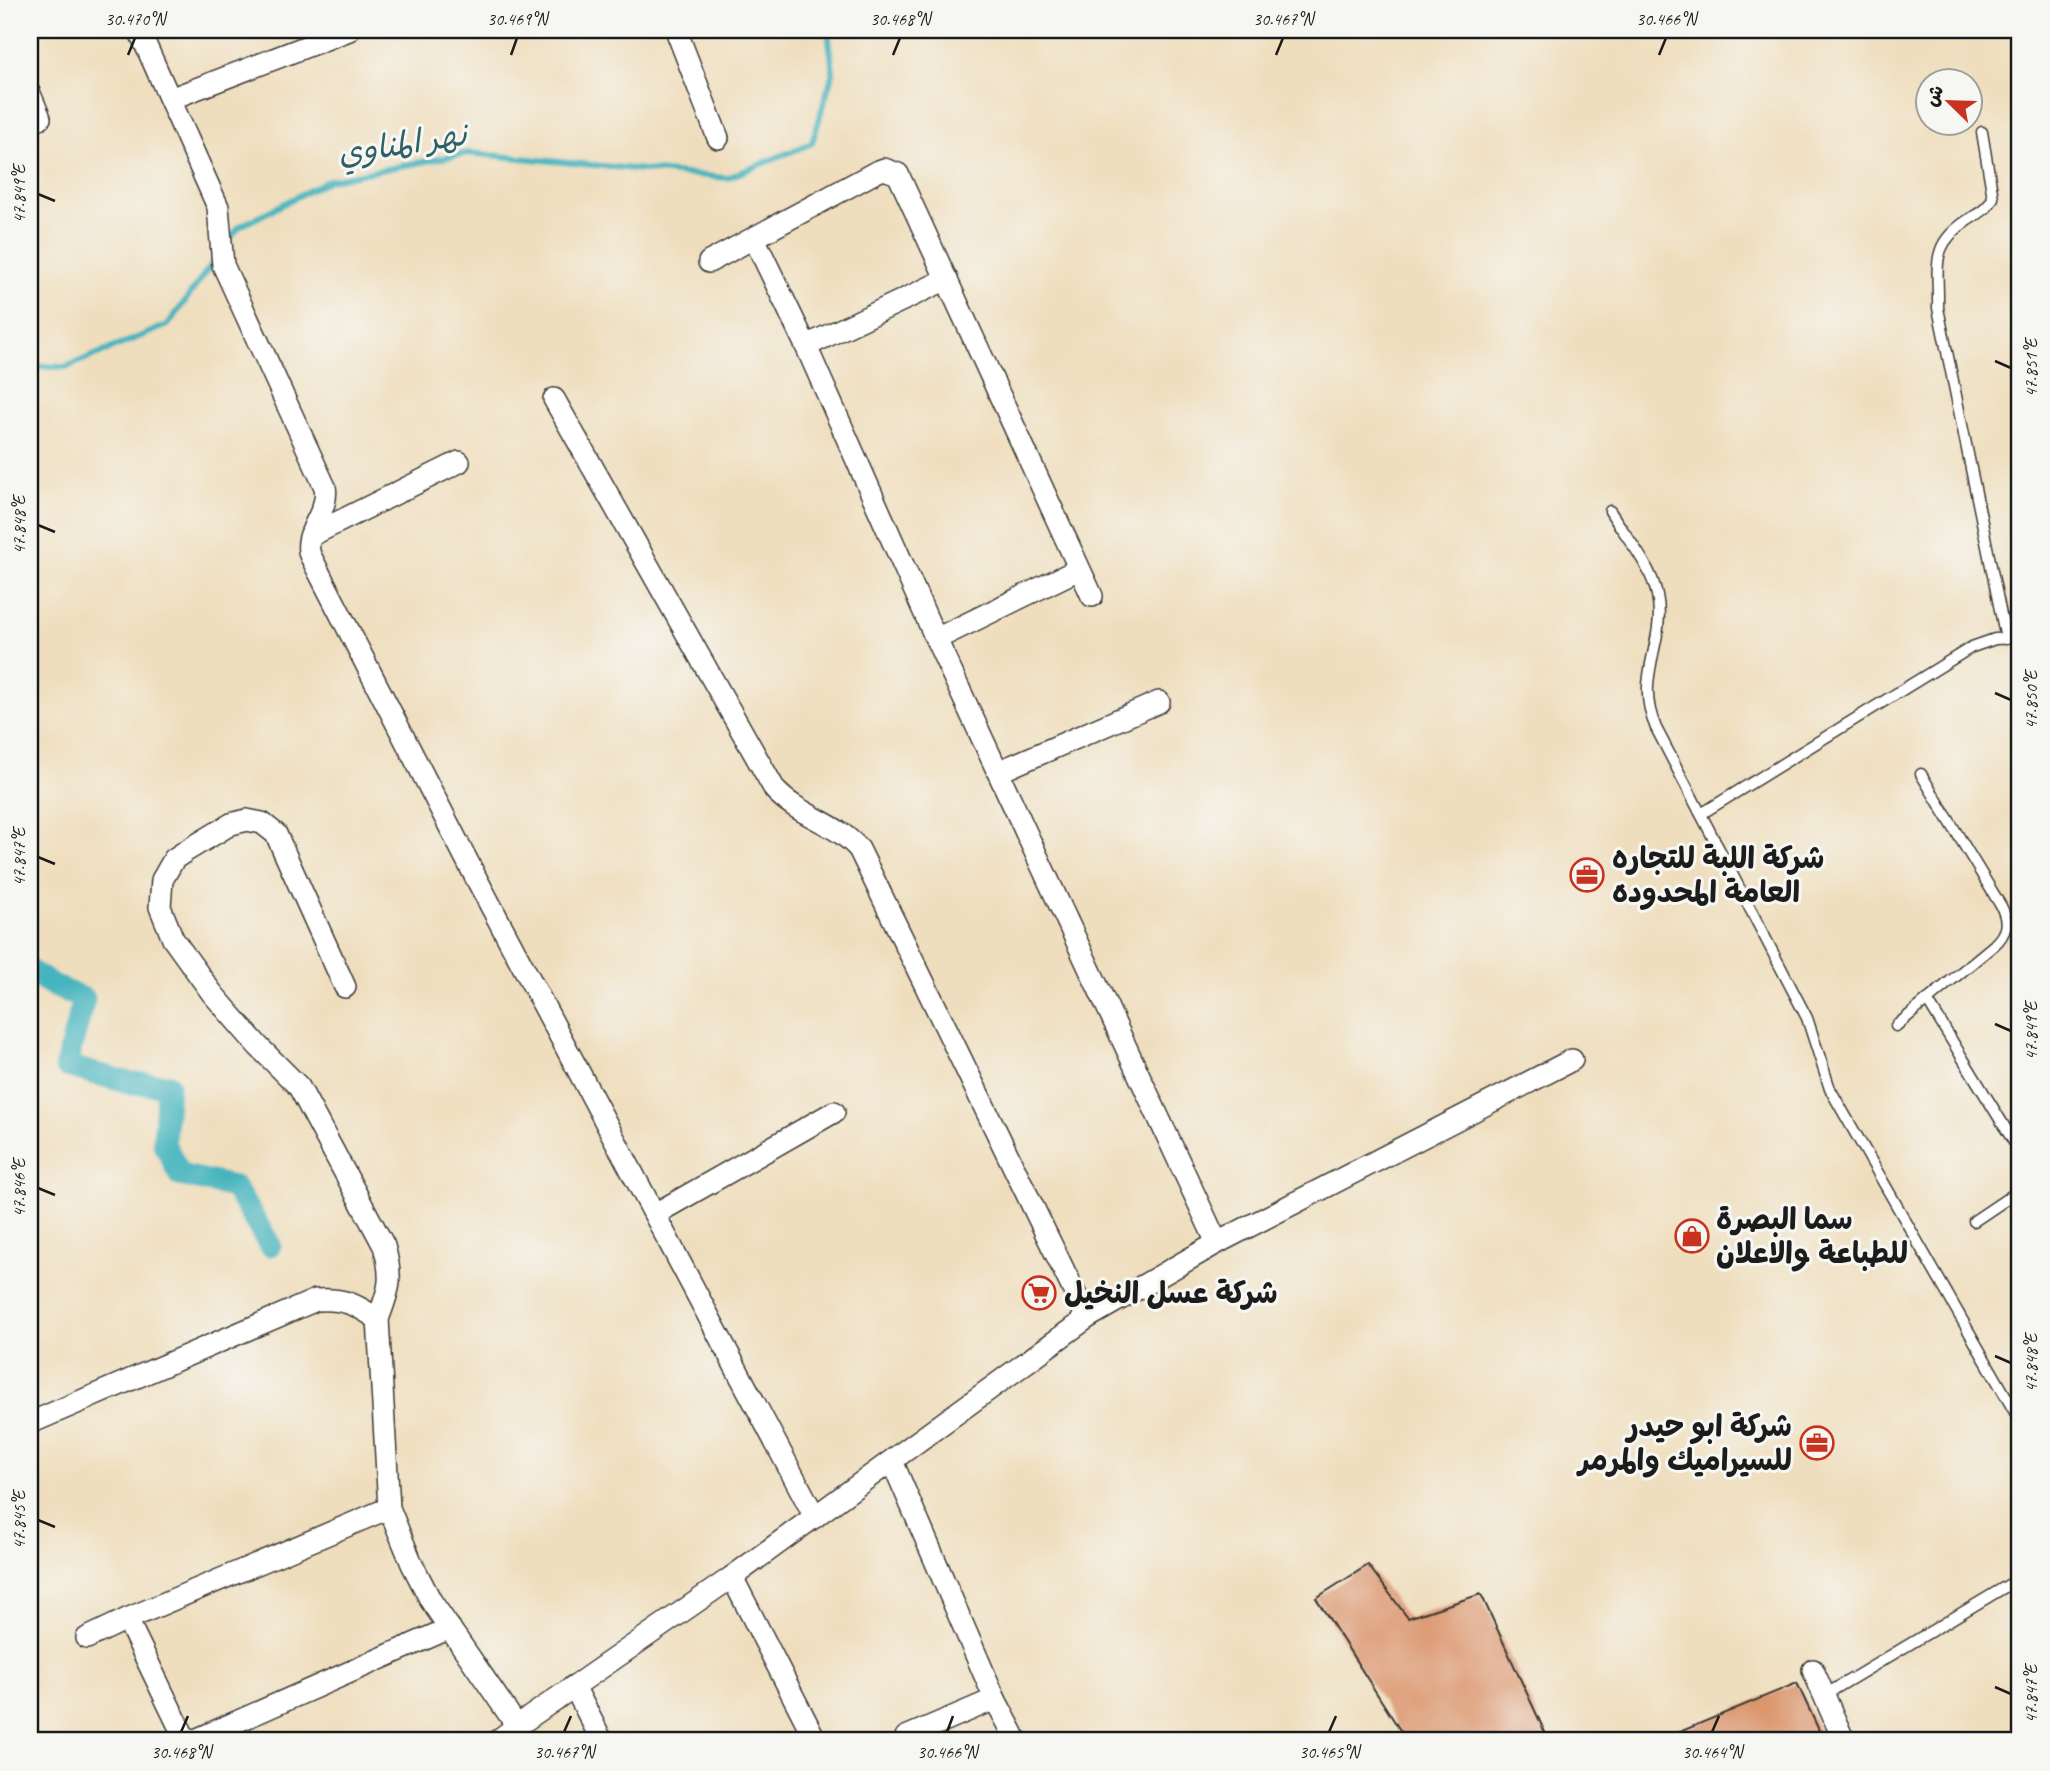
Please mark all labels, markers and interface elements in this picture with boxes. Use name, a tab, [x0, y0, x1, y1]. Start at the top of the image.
text: 30.470°N	[105, 8, 168, 30]
text: 30.469°N	[487, 8, 550, 30]
text: 30.468°N	[870, 8, 933, 30]
text: 30.467°N	[1253, 8, 1316, 30]
text: 30.466°N	[1636, 8, 1699, 30]
north arrow	[1913, 66, 1983, 136]
text: ش	[1919, 81, 1949, 110]
water label: نهر المناوي	[335, 113, 473, 176]
text: 47.849°E	[8, 162, 30, 223]
text: 47.851°E	[2020, 336, 2042, 397]
text: 47.848°E	[8, 493, 30, 554]
text: 47.850°E	[2020, 668, 2042, 729]
text: 47.847°E	[8, 825, 30, 886]
place label: شركة اللبة للتجاره العامة المحدوده	[1612, 839, 1824, 911]
office icon: شركة اللبة للتجاره العامة المحدوده	[1568, 856, 1606, 894]
text: 47.849°E	[2020, 999, 2042, 1060]
text: 47.846°E	[8, 1156, 30, 1217]
place label: سما البصرة للطباعة والاعلان	[1716, 1200, 1908, 1272]
shop icon: سما البصرة للطباعة والاعلان	[1673, 1217, 1711, 1255]
supermarket icon: شركة عسل النخيل	[1020, 1274, 1058, 1312]
place label: شركة عسل النخيل	[1064, 1274, 1278, 1312]
text: 47.848°E	[2020, 1331, 2042, 1392]
place label: شركة ابو حيدر للسيراميك والمرمر	[1575, 1407, 1792, 1479]
office icon: شركة ابو حيدر للسيراميك والمرمر	[1798, 1424, 1836, 1462]
text: 47.845°E	[8, 1488, 30, 1549]
text: 47.847°E	[2020, 1662, 2042, 1723]
text: 30.468°N	[151, 1741, 214, 1763]
text: 30.467°N	[534, 1741, 597, 1763]
text: 30.466°N	[917, 1741, 980, 1763]
text: 30.465°N	[1299, 1741, 1362, 1763]
text: 30.464°N	[1682, 1741, 1745, 1763]

